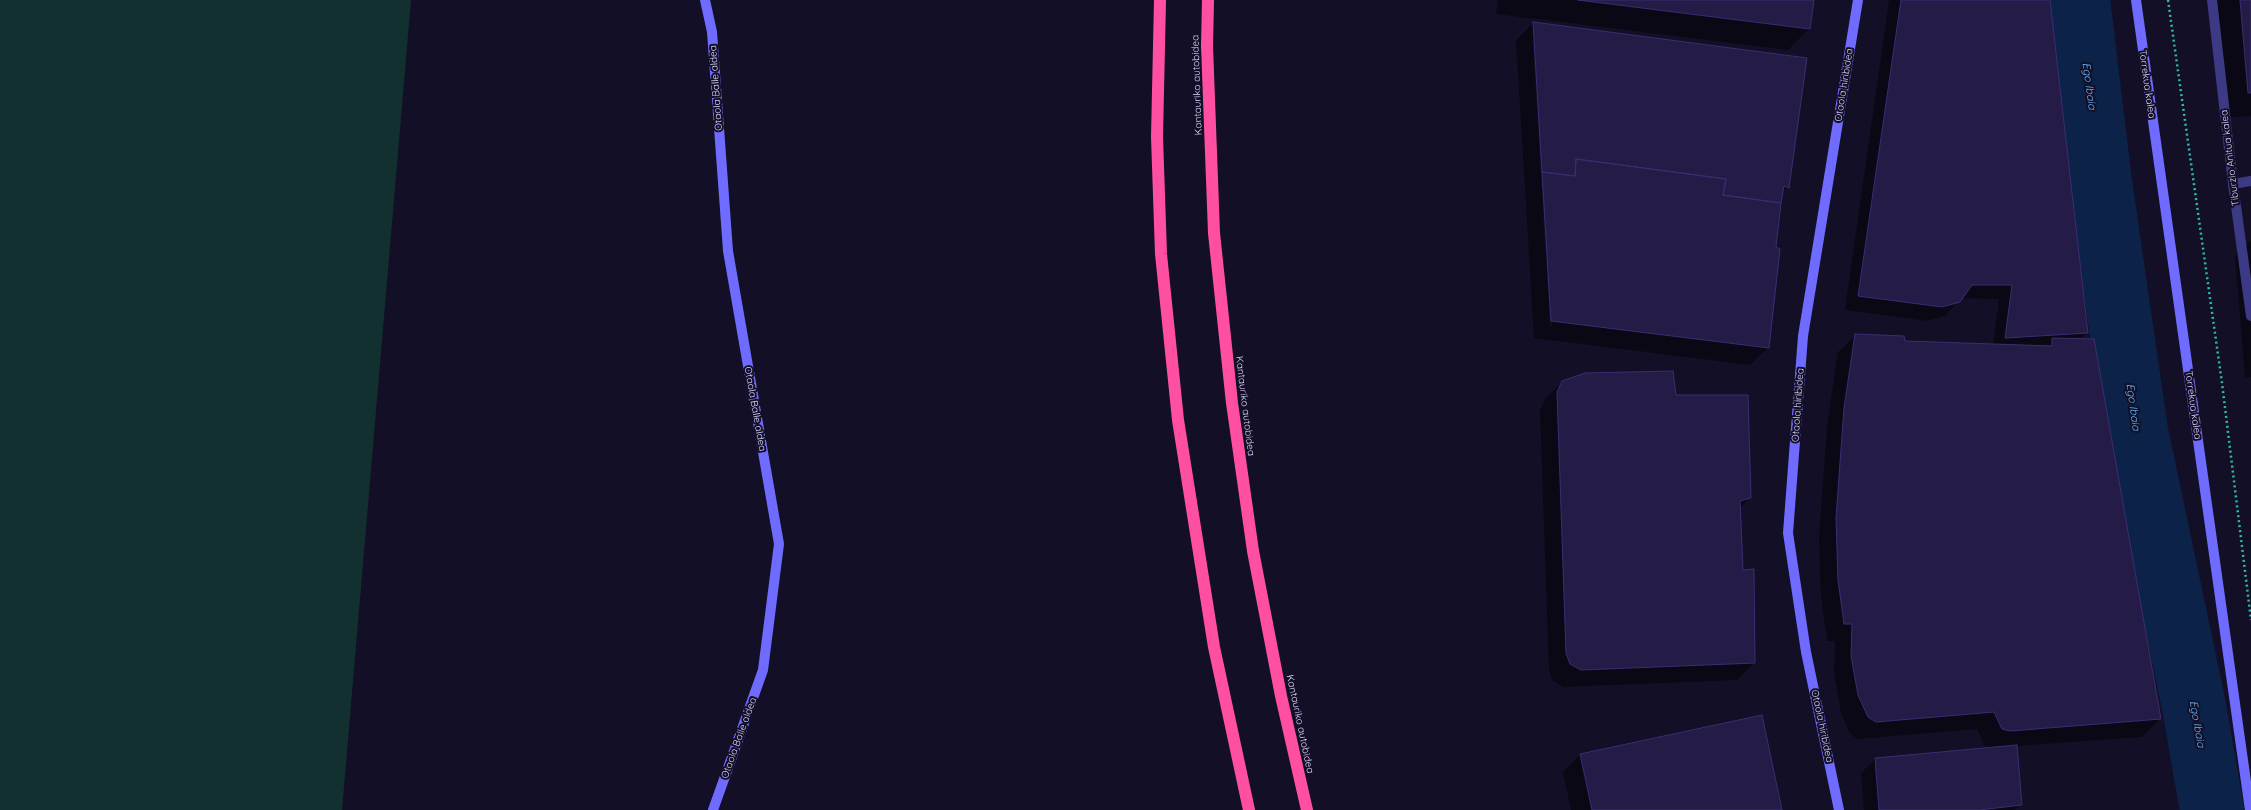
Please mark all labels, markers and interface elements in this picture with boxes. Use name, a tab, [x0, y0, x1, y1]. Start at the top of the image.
street label: Kantauriko autobidea	[1189, 35, 1205, 135]
street label: Otaola Balle aldea	[707, 45, 725, 131]
street label: Otaola hiribidea	[1832, 47, 1856, 123]
street label: Torrekua kalea	[2136, 49, 2158, 119]
water label: Ego Ibaia	[2079, 62, 2099, 110]
street label: Tiburzio Anitua kalea	[2218, 109, 2242, 207]
street label: Kantauriko autobidea	[1233, 355, 1257, 457]
street label: Otaola Balle aldea	[742, 366, 768, 452]
street label: Otaola hiribidea	[1789, 368, 1807, 442]
street label: Torrekua kalea	[2182, 370, 2204, 440]
water label: Ego Ibaia	[2123, 383, 2143, 431]
street label: Kantauriko autobidea	[1284, 674, 1316, 774]
street label: Otaola hiribidea	[1808, 689, 1836, 763]
street label: Otaola Balle aldea	[719, 696, 759, 780]
water label: Ego Ibaia	[2186, 699, 2208, 749]

